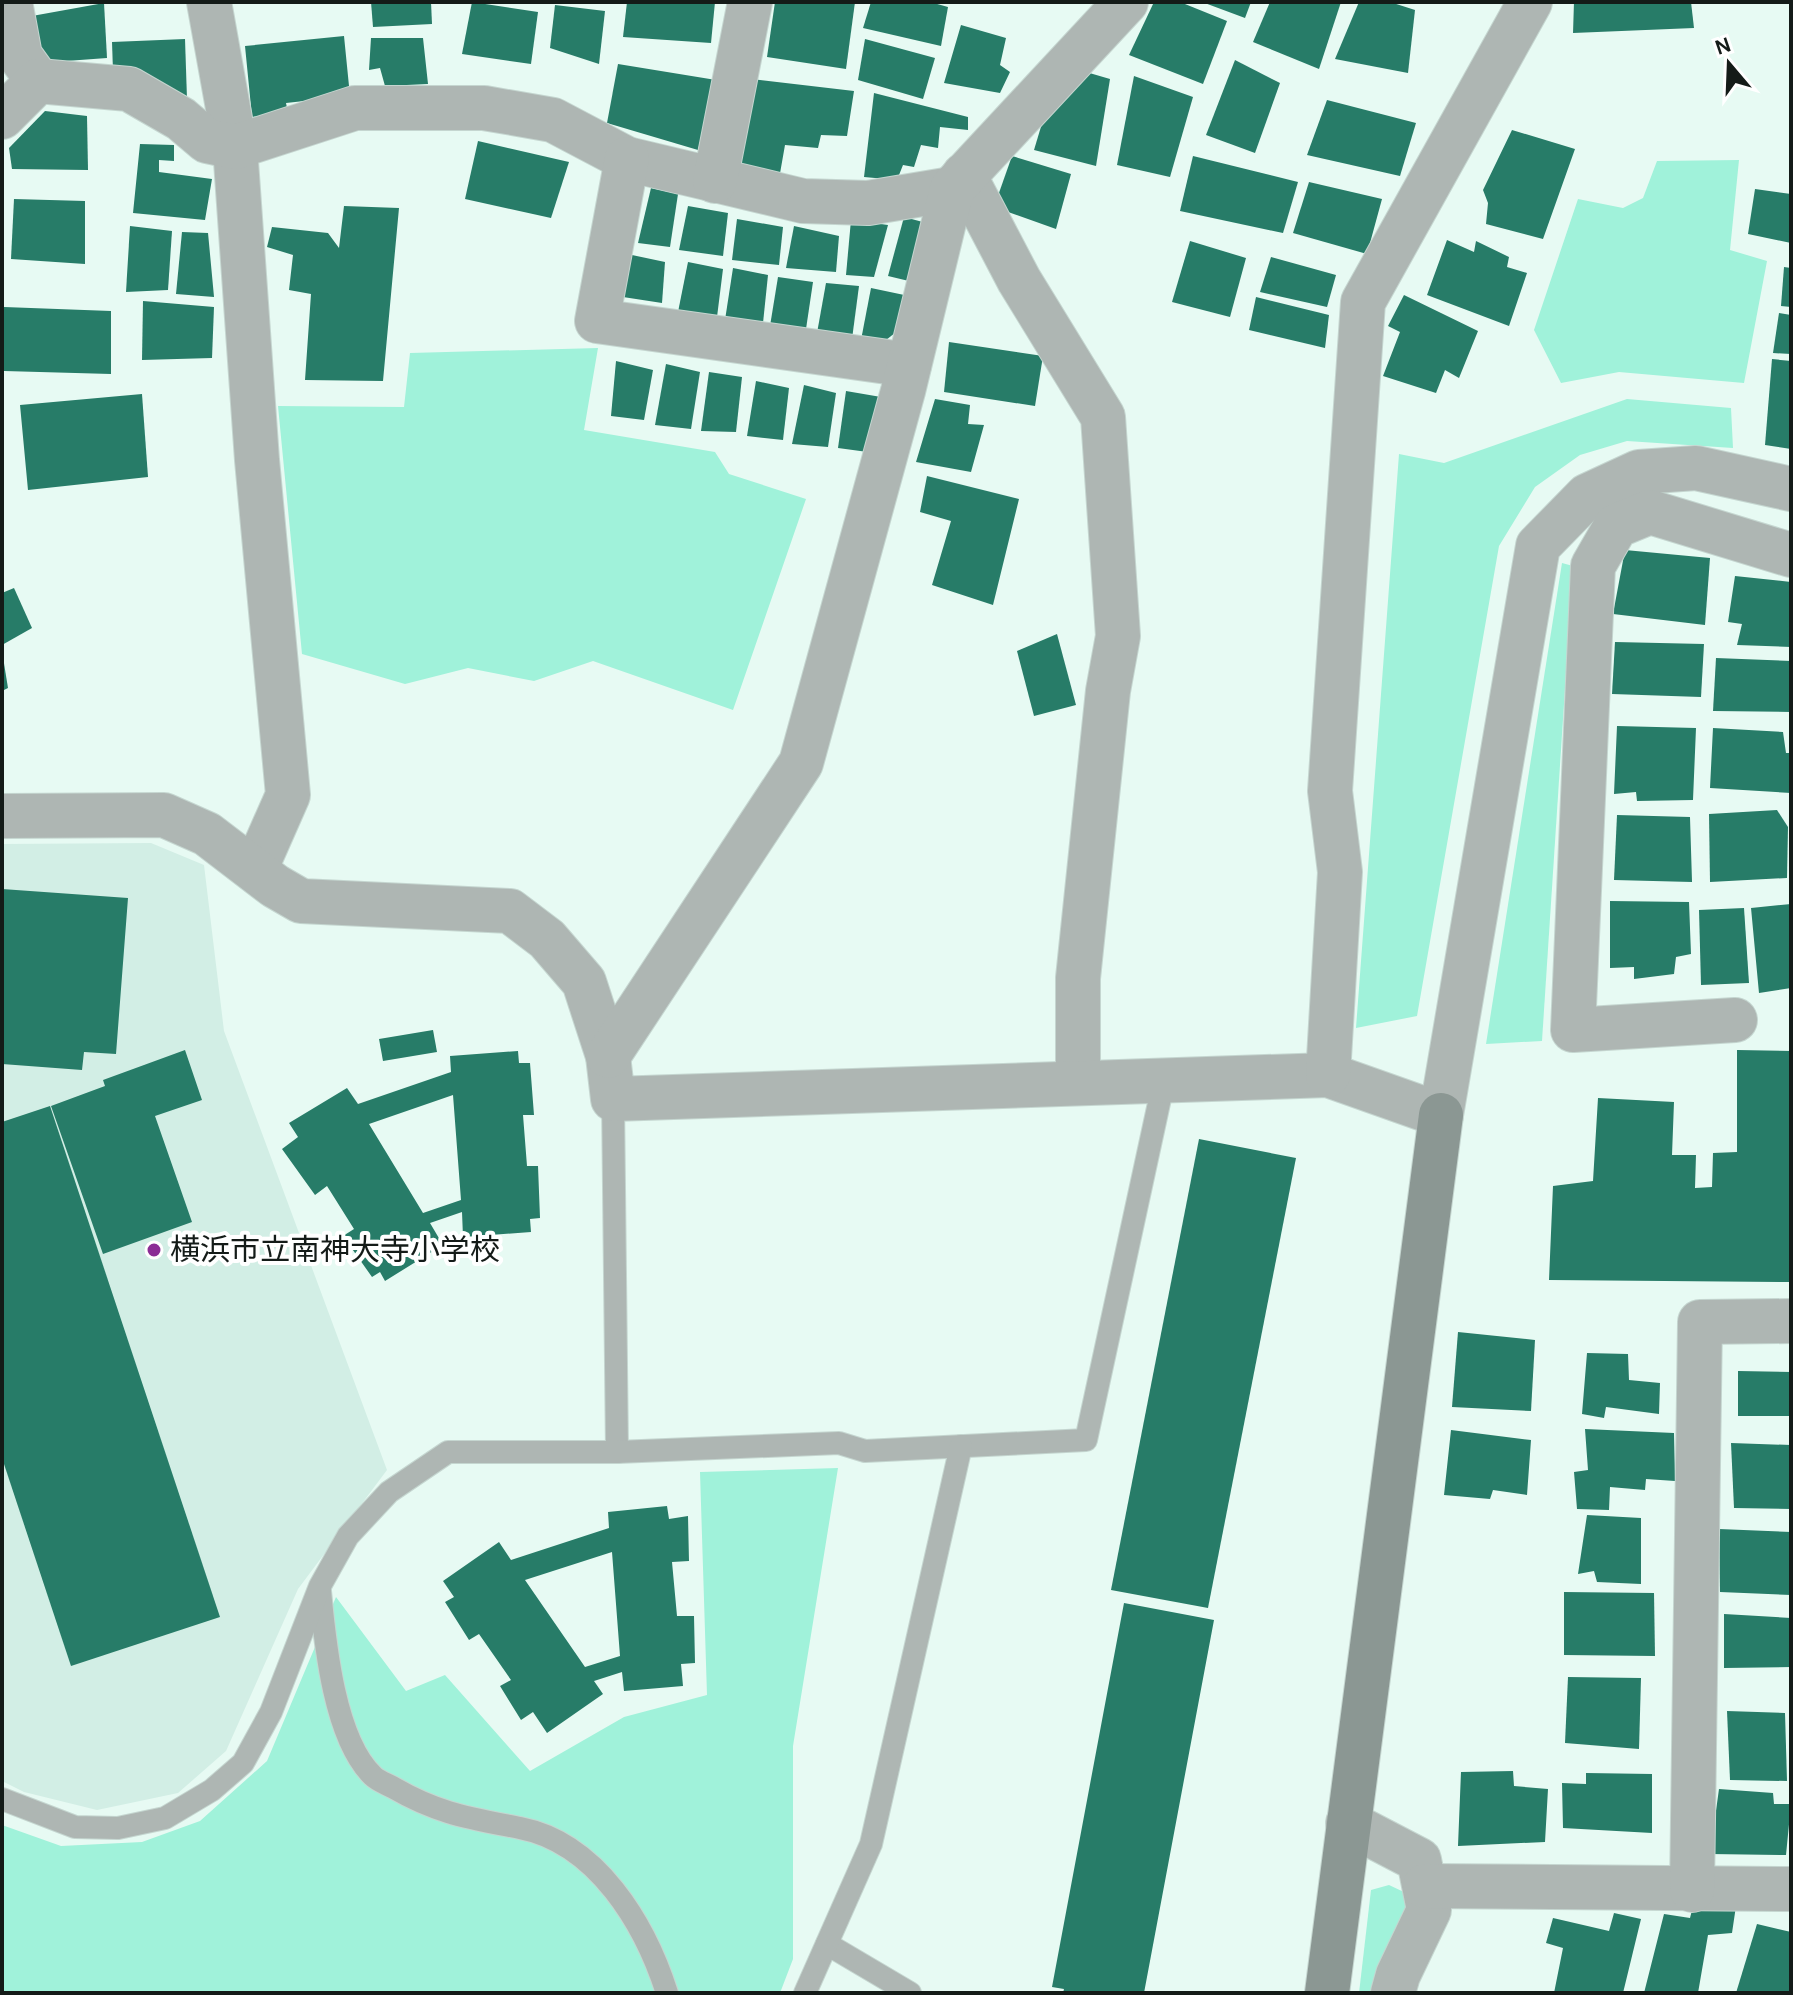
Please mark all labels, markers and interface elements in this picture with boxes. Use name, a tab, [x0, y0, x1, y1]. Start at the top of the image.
north arrow	[1689, 24, 1769, 104]
text: N	[1711, 31, 1735, 61]
place label: 横浜市立南神大寺小学校	[170, 1232, 500, 1268]
marker: 横浜市立南神大寺小学校	[145, 1241, 163, 1259]

